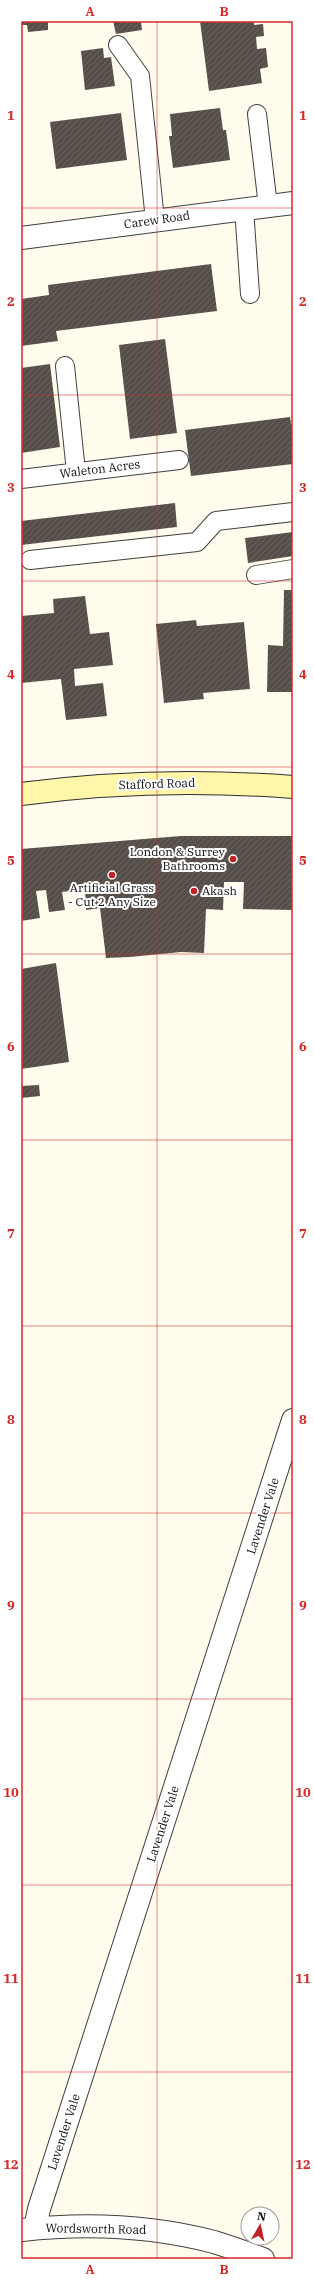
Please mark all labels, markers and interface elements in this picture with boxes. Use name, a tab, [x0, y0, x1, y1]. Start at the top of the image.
text: A	[85, 3, 95, 20]
text: B	[219, 3, 229, 20]
text: 1	[7, 107, 15, 124]
text: 1	[299, 107, 307, 124]
street label: Carew Road	[123, 207, 191, 232]
text: 2	[7, 293, 15, 310]
text: 2	[299, 293, 307, 310]
street label: Waleton Acres	[59, 456, 141, 481]
text: 3	[7, 479, 15, 496]
text: 3	[299, 479, 307, 496]
text: 4	[7, 666, 15, 683]
text: 4	[299, 666, 307, 683]
street label: Stafford Road	[118, 775, 196, 792]
place label: London & Surrey Bathrooms	[130, 844, 226, 873]
text: 5	[7, 852, 15, 869]
text: 5	[299, 852, 307, 869]
marker: London & Surrey Bathrooms	[228, 854, 238, 864]
marker: Artificial Grass - Cut 2 Any Size	[107, 870, 117, 880]
place label: Artificial Grass - Cut 2 Any Size	[68, 880, 156, 909]
place label: Akash	[202, 883, 238, 898]
marker: Akash	[189, 886, 199, 896]
text: 6	[7, 1038, 15, 1055]
text: 6	[299, 1038, 307, 1055]
text: 7	[7, 1225, 15, 1242]
text: 7	[299, 1225, 307, 1242]
text: 8	[7, 1411, 15, 1428]
text: 8	[299, 1411, 307, 1428]
street label: Lavender Vale	[243, 1476, 282, 1556]
text: 9	[7, 1597, 15, 1614]
text: 9	[299, 1597, 307, 1614]
text: 10	[3, 1784, 19, 1801]
street label: Lavender Vale	[143, 1784, 182, 1864]
text: 10	[295, 1784, 311, 1801]
text: 11	[3, 1970, 19, 1987]
text: 11	[295, 1970, 311, 1987]
street label: Lavender Vale	[44, 2092, 83, 2172]
text: 12	[3, 2156, 19, 2173]
text: 12	[295, 2156, 311, 2173]
north arrow	[240, 2206, 280, 2246]
text: N	[256, 2209, 267, 2224]
street label: Wordsworth Road	[45, 2220, 147, 2237]
text: A	[85, 2261, 95, 2278]
text: B	[219, 2261, 229, 2278]

